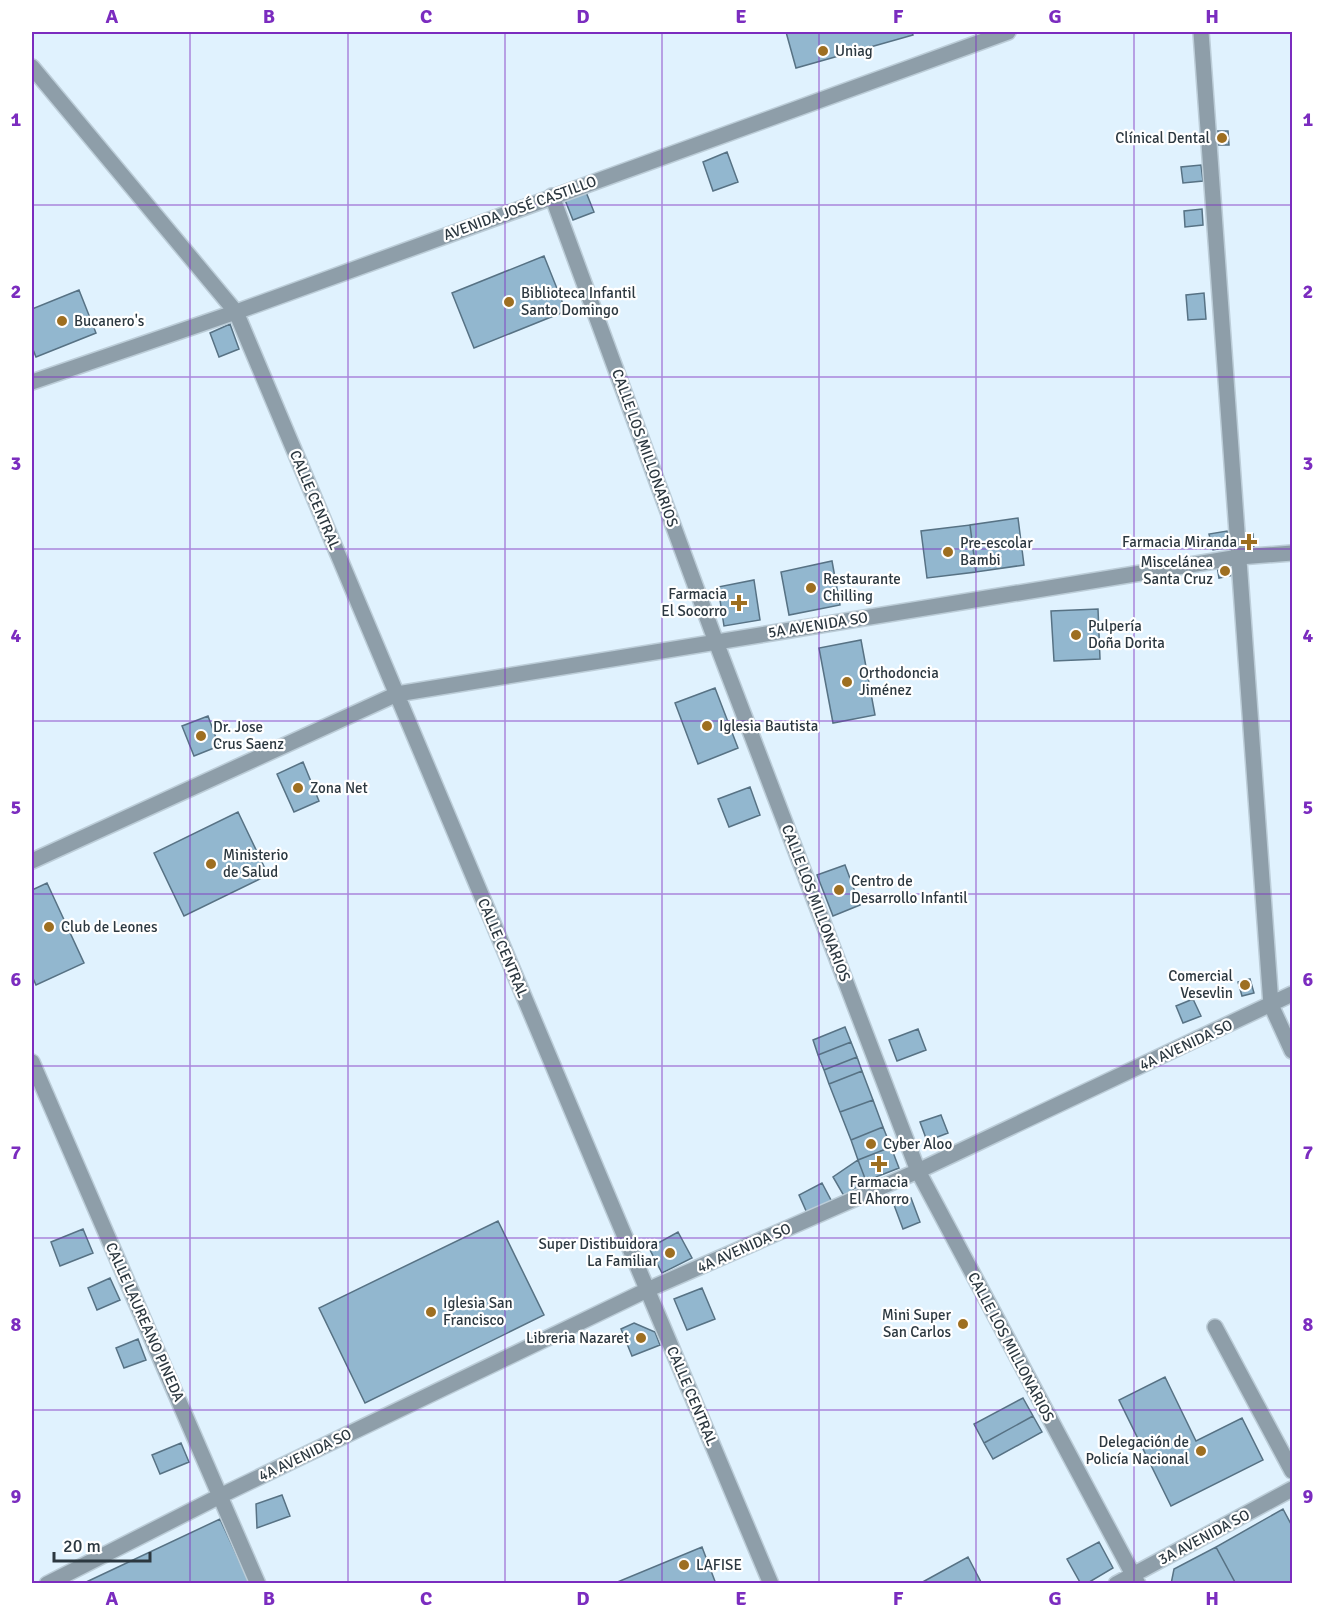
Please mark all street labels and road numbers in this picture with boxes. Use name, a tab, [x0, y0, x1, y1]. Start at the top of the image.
street label: AVENIDA JOSÉ CASTILLO	[441, 171, 599, 244]
street label: CALLE LOS MILLONARIOS	[608, 367, 682, 529]
street label: CALLE CENTRAL	[286, 448, 344, 553]
street label: 5A AVENIDA SO	[767, 608, 869, 642]
street label: CALLE LOS MILLONARIOS	[778, 822, 854, 984]
street label: CALLE CENTRAL	[474, 896, 532, 1001]
street label: 4A AVENIDA SO	[1136, 1015, 1236, 1074]
street label: 4A AVENIDA SO	[694, 1219, 794, 1277]
street label: CALLE LAUREANO PINEDA	[102, 1240, 188, 1404]
street label: CALLE LOS MILLONARIOS	[964, 1269, 1058, 1425]
street label: CALLE CENTRAL	[663, 1344, 721, 1449]
street label: 4A AVENIDA SO	[256, 1425, 354, 1485]
street label: 3A AVENIDA SO	[1155, 1505, 1253, 1569]

